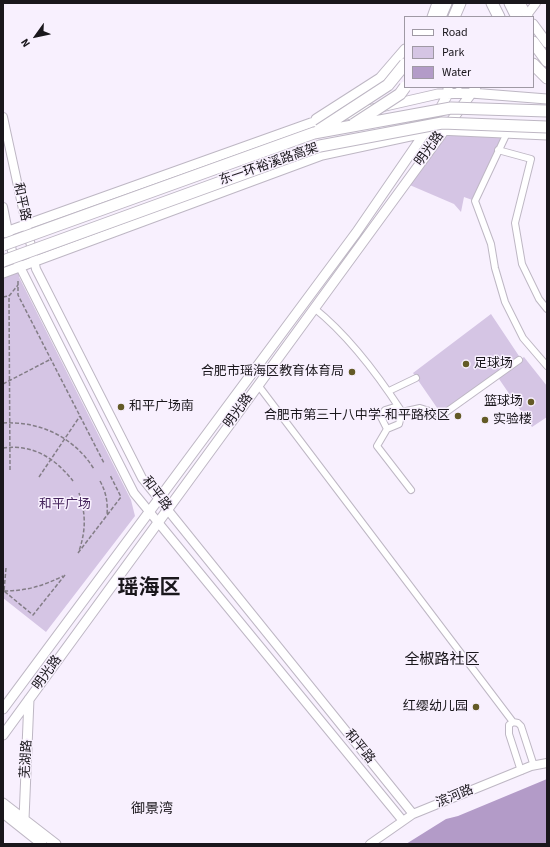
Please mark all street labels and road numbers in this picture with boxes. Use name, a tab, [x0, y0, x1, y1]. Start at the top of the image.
street label: 明光路	[412, 129, 448, 169]
street label: 东一环裕溪路高架	[217, 141, 321, 189]
street label: 和平路	[9, 181, 33, 223]
street label: 明光路	[221, 391, 257, 431]
street label: 和平路	[138, 474, 174, 514]
street label: 明光路	[30, 653, 66, 693]
street label: 和平路	[341, 727, 377, 767]
street label: 芜湖路	[18, 739, 36, 779]
street label: 滨河路	[434, 782, 476, 812]

